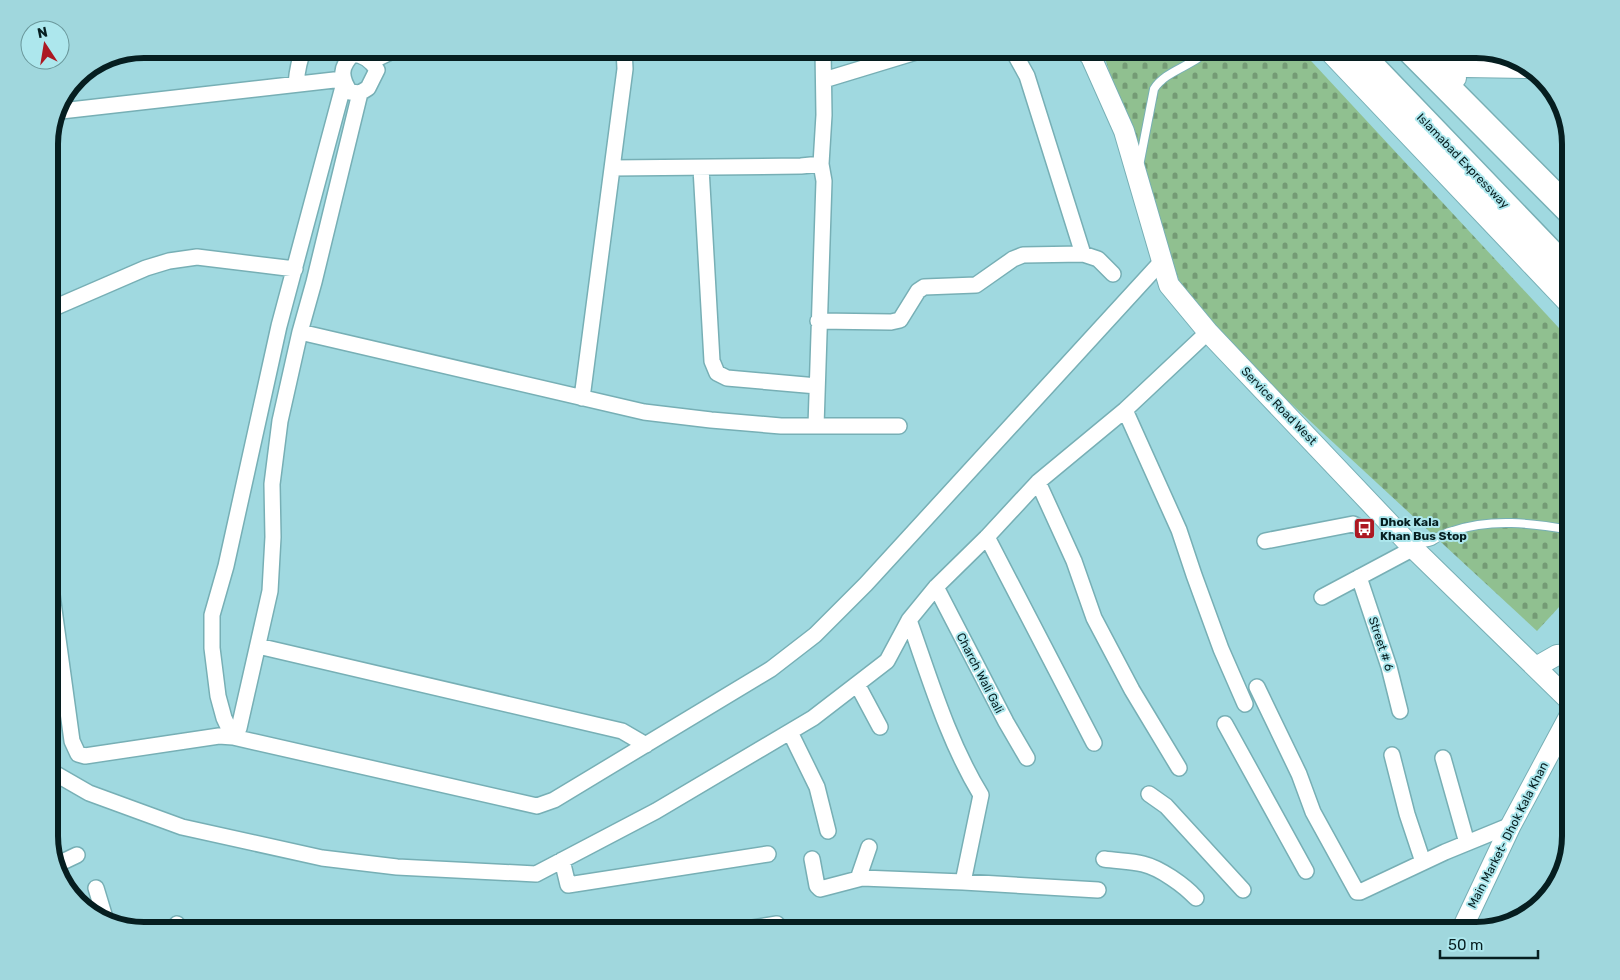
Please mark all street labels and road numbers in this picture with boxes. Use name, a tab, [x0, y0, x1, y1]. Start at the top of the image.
street label: Islamabad Expressway	[1414, 111, 1512, 212]
street label: Service Road West	[1238, 364, 1320, 448]
street label: Street # 6	[1366, 615, 1396, 673]
street label: Charch Wali Gali	[954, 630, 1006, 716]
street label: Main Market- Dhok Kala Khan	[1465, 760, 1551, 910]

